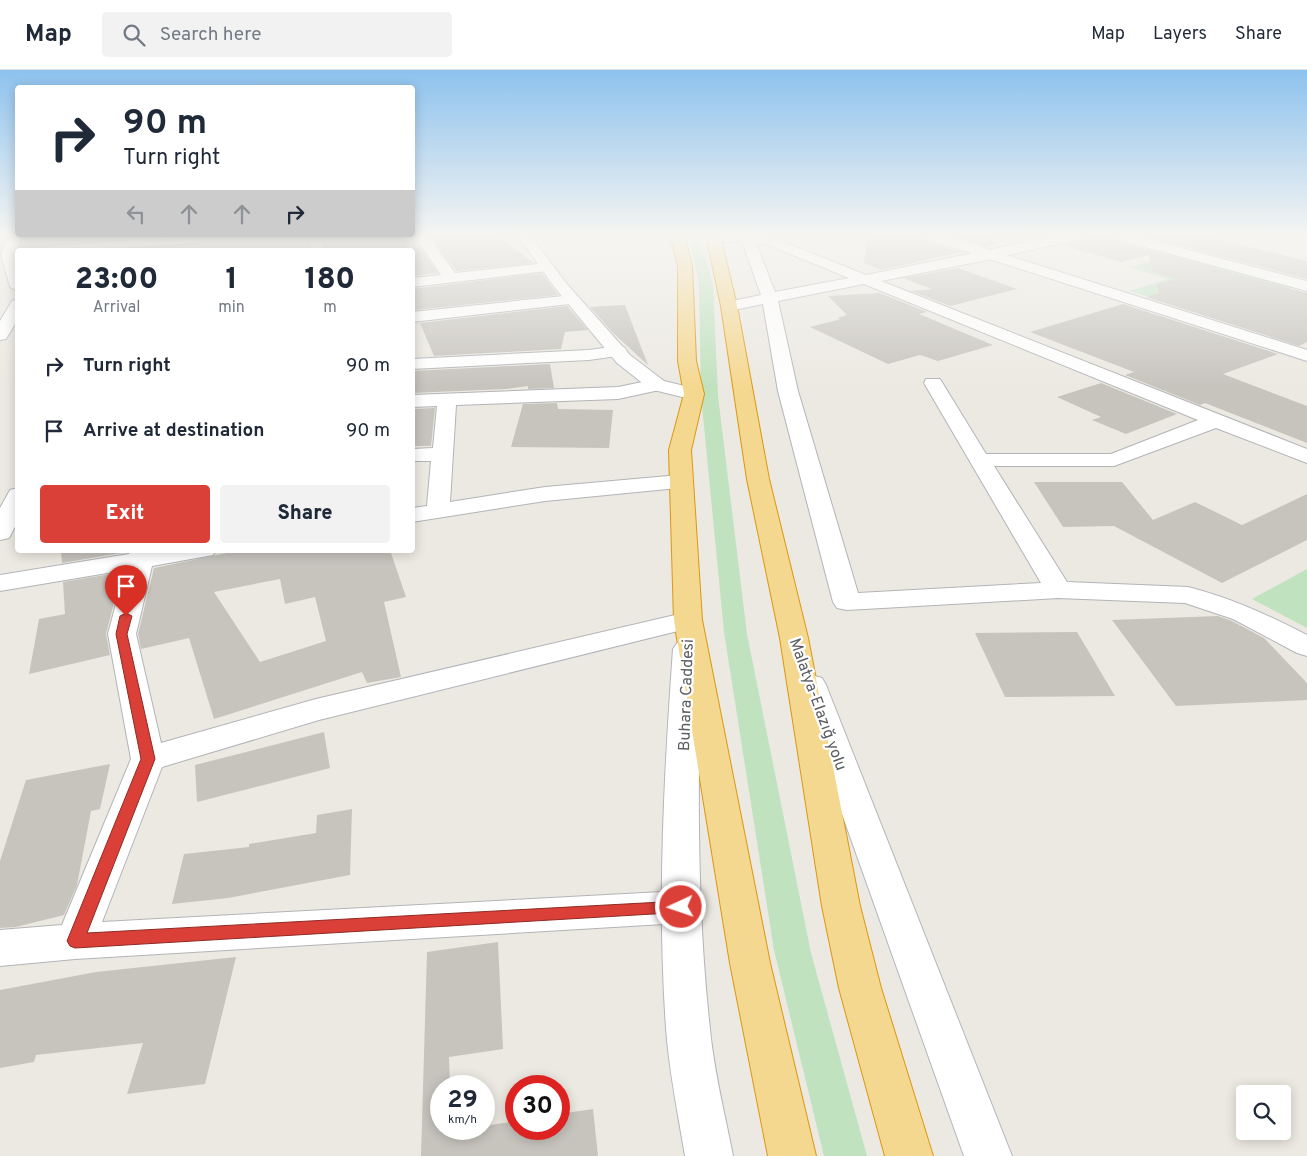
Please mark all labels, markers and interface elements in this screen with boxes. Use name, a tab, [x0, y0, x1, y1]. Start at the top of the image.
search box	[102, 12, 452, 57]
text: Map	[25, 20, 72, 50]
icon: search	[120, 21, 148, 49]
text: Search here	[160, 23, 261, 47]
text: Map	[1091, 23, 1125, 46]
text: Layers	[1153, 23, 1207, 46]
text: Share	[1235, 23, 1282, 46]
text: 90 m	[123, 102, 207, 146]
icon: right	[40, 105, 105, 170]
text: Turn right	[123, 145, 220, 172]
icon: left	[122, 200, 150, 228]
icon: ahead	[175, 200, 203, 228]
icon: ahead	[228, 200, 256, 228]
icon: right	[281, 200, 309, 228]
text: 23:00	[75, 262, 159, 299]
text: 1	[225, 262, 238, 299]
text: 180	[305, 262, 355, 299]
text: Arrival	[93, 298, 140, 318]
text: min	[218, 298, 245, 318]
text: m	[323, 298, 337, 318]
icon: right	[40, 352, 68, 380]
text: Turn right	[83, 354, 171, 378]
text: 90 m	[346, 354, 390, 378]
icon: arrive	[40, 417, 68, 445]
text: Arrive at destination	[83, 419, 264, 443]
text: 90 m	[346, 419, 390, 443]
button: Exit	[40, 485, 210, 543]
button: Share	[220, 485, 390, 543]
pin	[105, 565, 147, 616]
icon: arrive	[112, 572, 140, 600]
street label: Malatya-Elazığ yolu	[784, 636, 850, 774]
street label: Buhara Caddesi	[675, 639, 699, 752]
position arrow	[654, 880, 706, 932]
speed limit sign: 30	[505, 1075, 570, 1140]
text: 29	[447, 1085, 478, 1117]
map controls	[1236, 1085, 1291, 1140]
button: search	[1236, 1085, 1291, 1140]
text: km/h	[448, 1112, 477, 1128]

